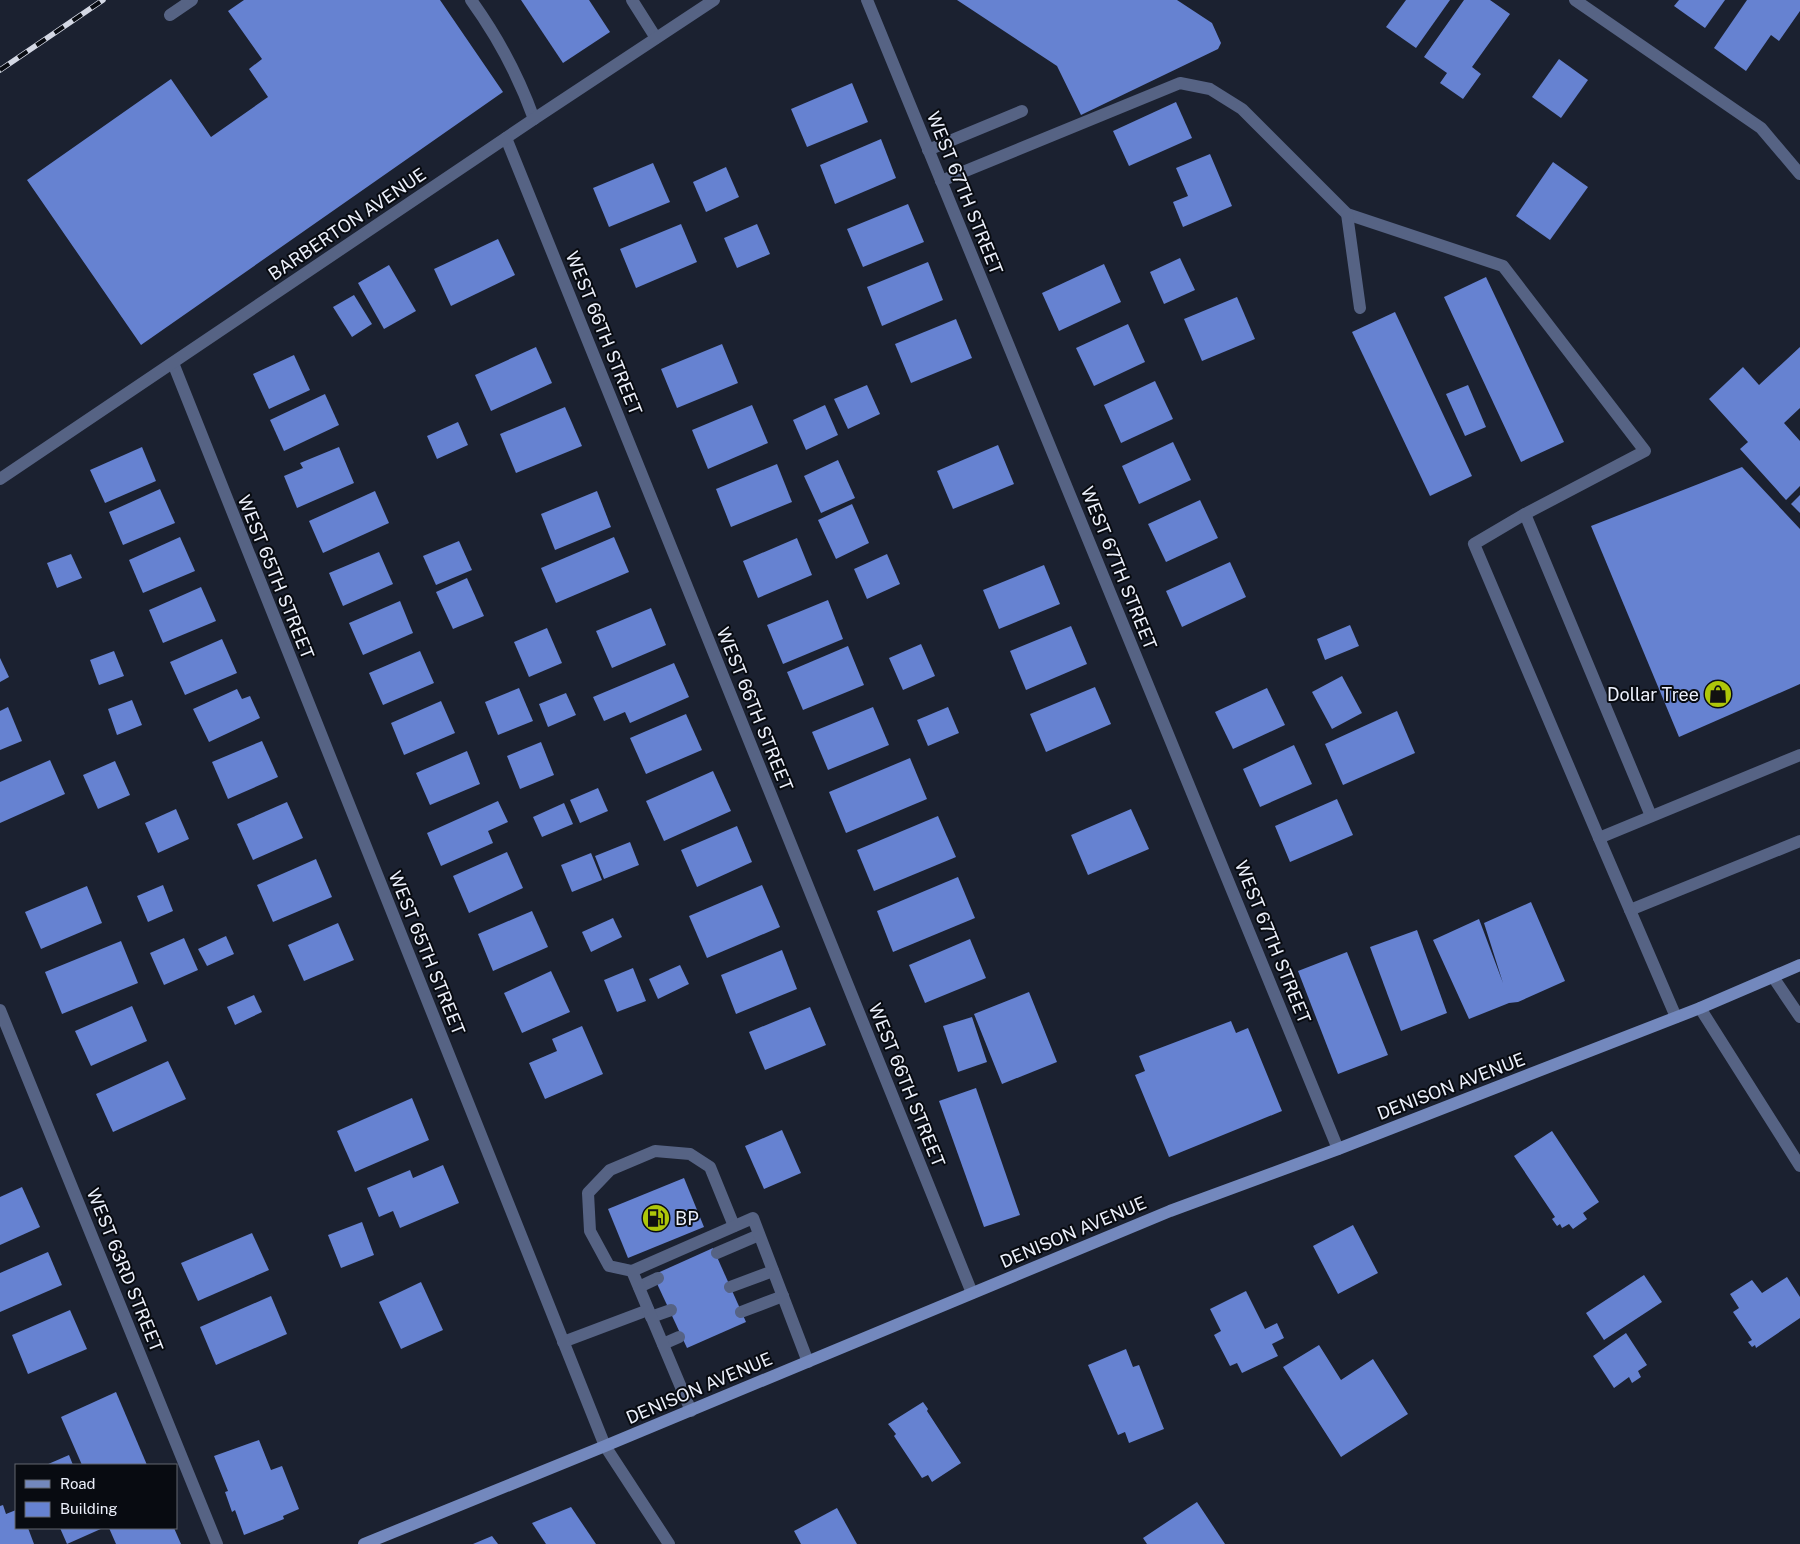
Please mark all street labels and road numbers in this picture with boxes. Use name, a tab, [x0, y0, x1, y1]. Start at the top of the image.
street label: WEST 67TH STREET	[923, 108, 1007, 278]
street label: BARBERTON AVENUE	[264, 163, 430, 285]
street label: WEST 66TH STREET	[562, 248, 647, 418]
street label: WEST 67TH STREET	[1077, 483, 1161, 653]
street label: WEST 65TH STREET	[234, 492, 319, 662]
street label: WEST 66TH STREET	[713, 624, 798, 794]
street label: WEST 67TH STREET	[1231, 857, 1315, 1027]
street label: WEST 65TH STREET	[385, 868, 470, 1038]
street label: WEST 66TH STREET	[865, 1000, 950, 1170]
street label: DENISON AVENUE	[1374, 1048, 1528, 1124]
street label: WEST 63RD STREET	[83, 1185, 168, 1355]
street label: DENISON AVENUE	[997, 1192, 1149, 1272]
street label: DENISON AVENUE	[623, 1348, 775, 1428]

